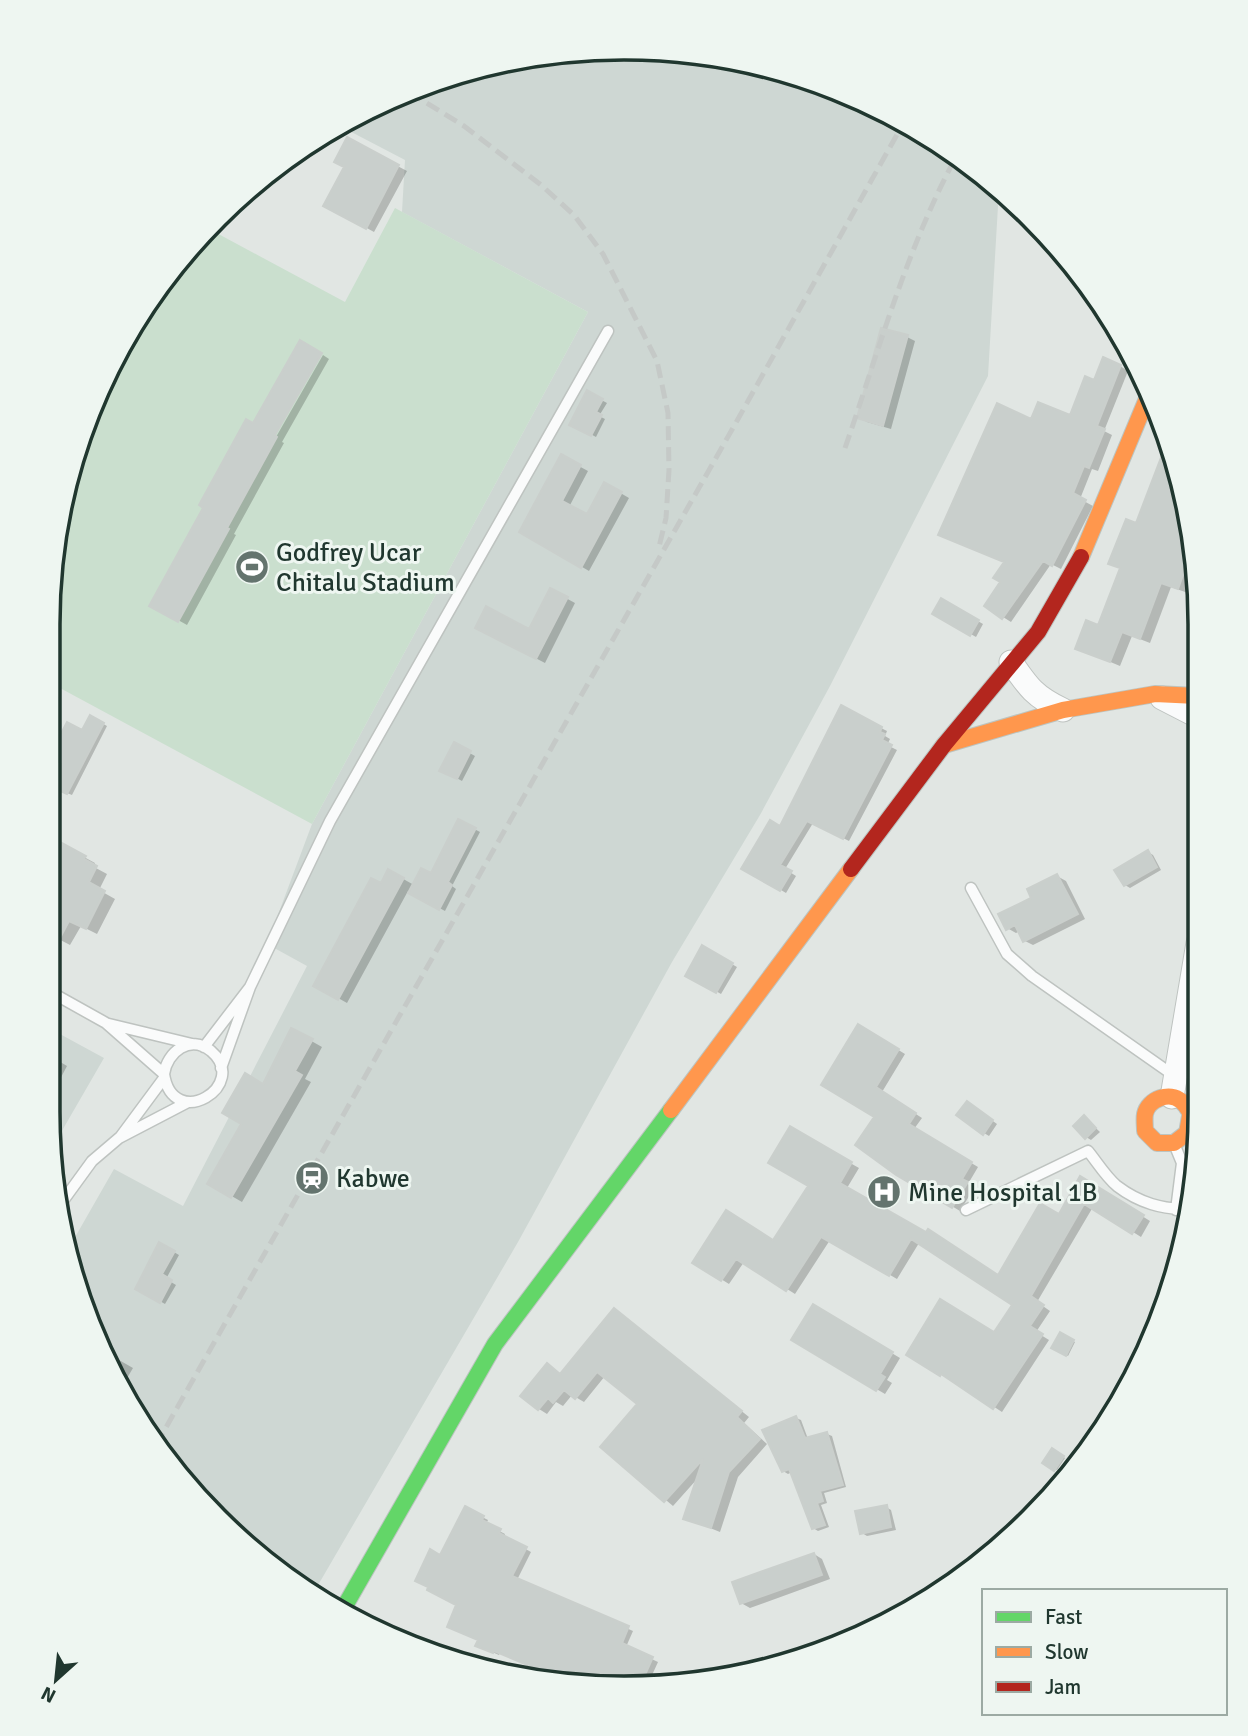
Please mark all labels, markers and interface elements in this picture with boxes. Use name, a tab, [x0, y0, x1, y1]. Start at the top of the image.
place label: Godfrey Ucar Chitalu Stadium	[276, 537, 455, 599]
sports icon: Godfrey Ucar Chitalu Stadium	[233, 548, 271, 586]
station icon: Kabwe	[293, 1159, 331, 1197]
place label: Kabwe	[336, 1163, 410, 1195]
hospital icon: Mine Hospital 1B	[865, 1173, 903, 1211]
place label: Mine Hospital 1B	[908, 1177, 1098, 1209]
legend	[982, 1589, 1227, 1715]
text: Fast	[1045, 1604, 1082, 1630]
text: Slow	[1045, 1639, 1089, 1665]
north arrow	[21, 1645, 91, 1715]
text: Jam	[1045, 1674, 1081, 1700]
text: N	[37, 1681, 60, 1708]

